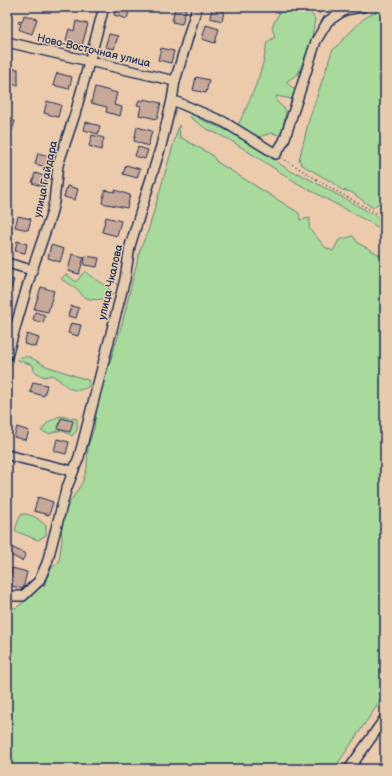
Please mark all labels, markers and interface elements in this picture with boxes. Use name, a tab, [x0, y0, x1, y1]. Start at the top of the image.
street label: Ново-Восточная улица	[36, 31, 152, 70]
street label: улица Гайдара	[31, 139, 60, 219]
street label: улица Чкалова	[95, 243, 126, 321]

